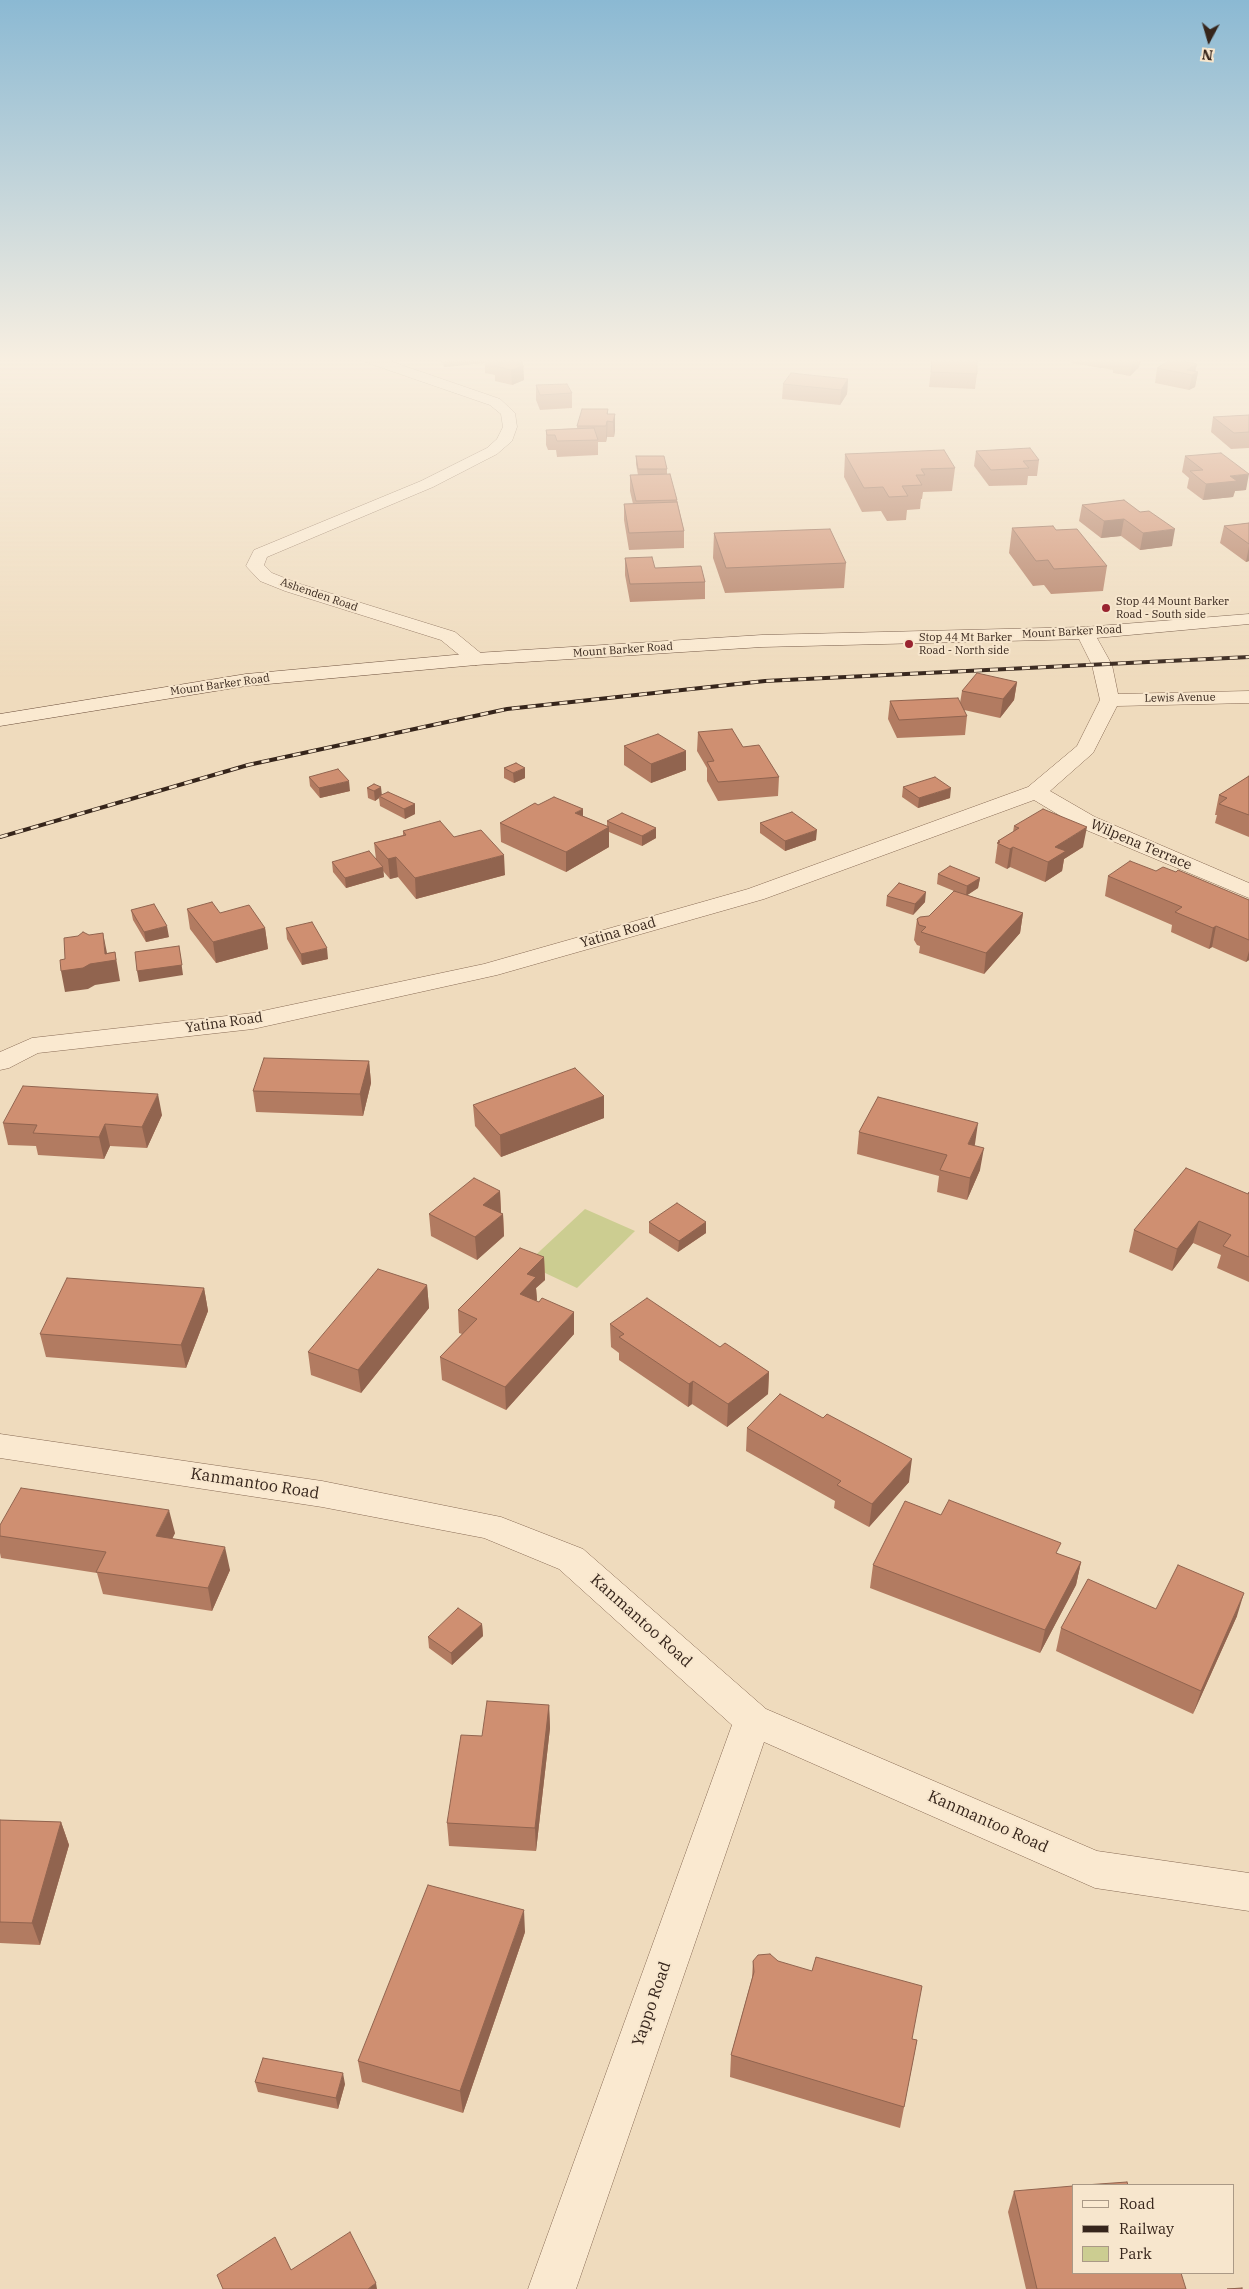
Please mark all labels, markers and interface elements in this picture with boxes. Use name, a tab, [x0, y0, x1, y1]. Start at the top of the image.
north arrow	[1184, 15, 1234, 65]
text: N	[1201, 45, 1214, 64]
street label: Ashenden Road	[279, 576, 359, 614]
place label: Stop 44 Mount Barker Road - South side	[1116, 595, 1229, 621]
marker: Stop 44 Mount Barker Road - South side	[1100, 602, 1112, 614]
street label: Mount Barker Road	[1022, 623, 1122, 641]
place label: Stop 44 Mt Barker Road - North side	[919, 631, 1012, 657]
marker: Stop 44 Mt Barker Road - North side	[903, 638, 915, 650]
street label: Mount Barker Road	[573, 640, 673, 660]
street label: Mount Barker Road	[170, 671, 270, 699]
street label: Lewis Avenue	[1144, 691, 1216, 705]
street label: Wilpena Terrace	[1088, 816, 1194, 874]
street label: Yatina Road	[578, 914, 658, 952]
street label: Yatina Road	[184, 1009, 264, 1037]
street label: Kanmantoo Road	[189, 1464, 321, 1504]
street label: Kanmantoo Road	[586, 1570, 696, 1672]
street label: Kanmantoo Road	[925, 1787, 1051, 1857]
street label: Yappo Road	[629, 1959, 675, 2049]
legend	[1072, 2184, 1234, 2274]
text: Road	[1119, 2194, 1155, 2213]
text: Railway	[1119, 2219, 1174, 2238]
text: Park	[1119, 2244, 1152, 2263]

